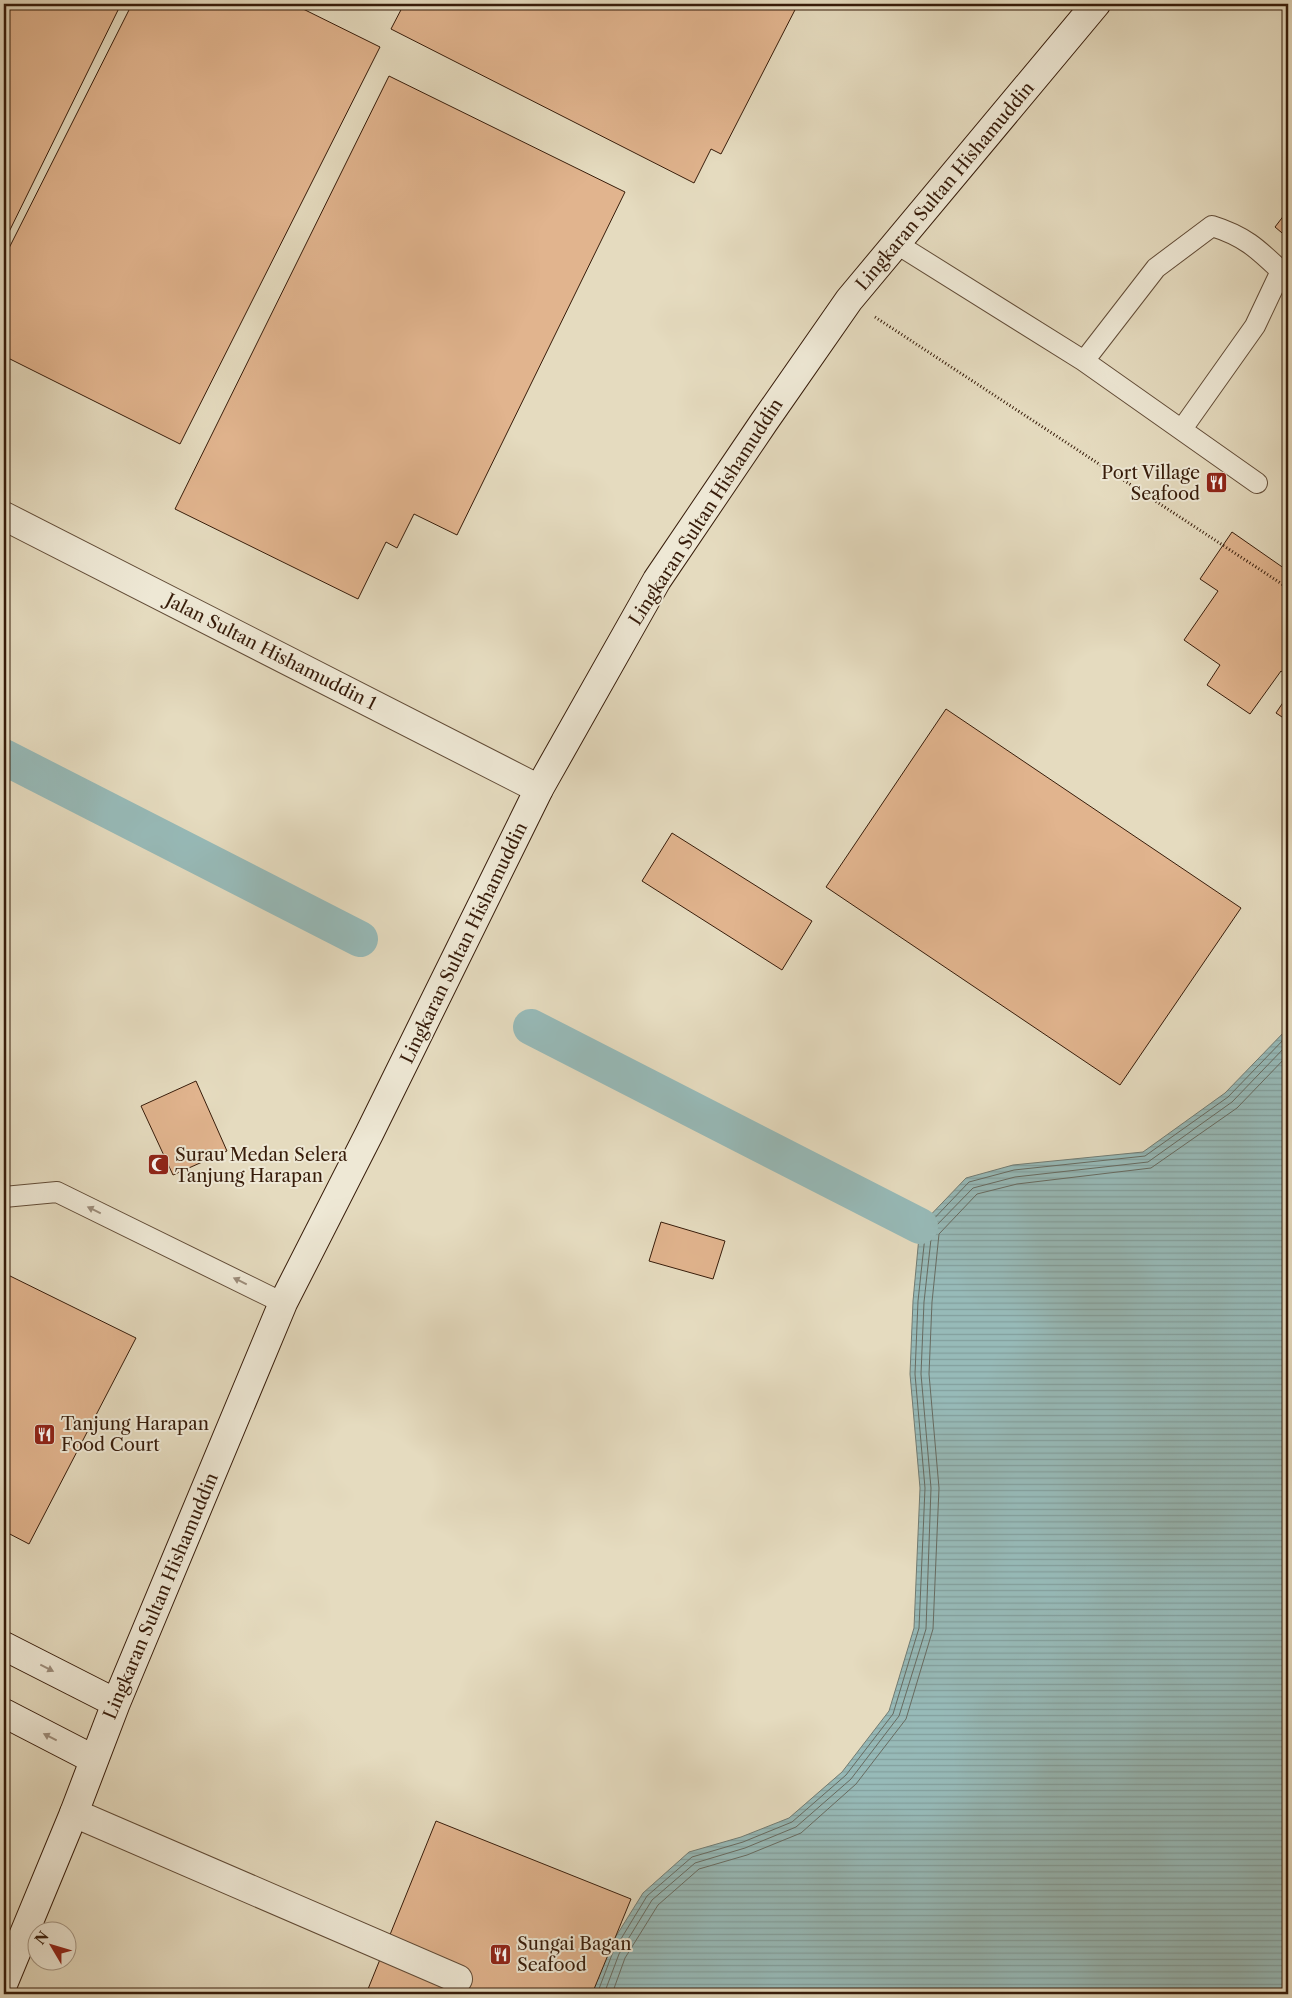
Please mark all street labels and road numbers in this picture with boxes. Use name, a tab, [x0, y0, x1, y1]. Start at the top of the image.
street label: Lingkaran Sultan Hishamuddin	[851, 77, 1039, 295]
street label: Lingkaran Sultan Hishamuddin	[624, 395, 788, 629]
street label: Jalan Sultan Hishamuddin 1	[159, 588, 381, 715]
street label: Lingkaran Sultan Hishamuddin	[396, 819, 532, 1067]
street label: Lingkaran Sultan Hishamuddin	[99, 1469, 223, 1723]

